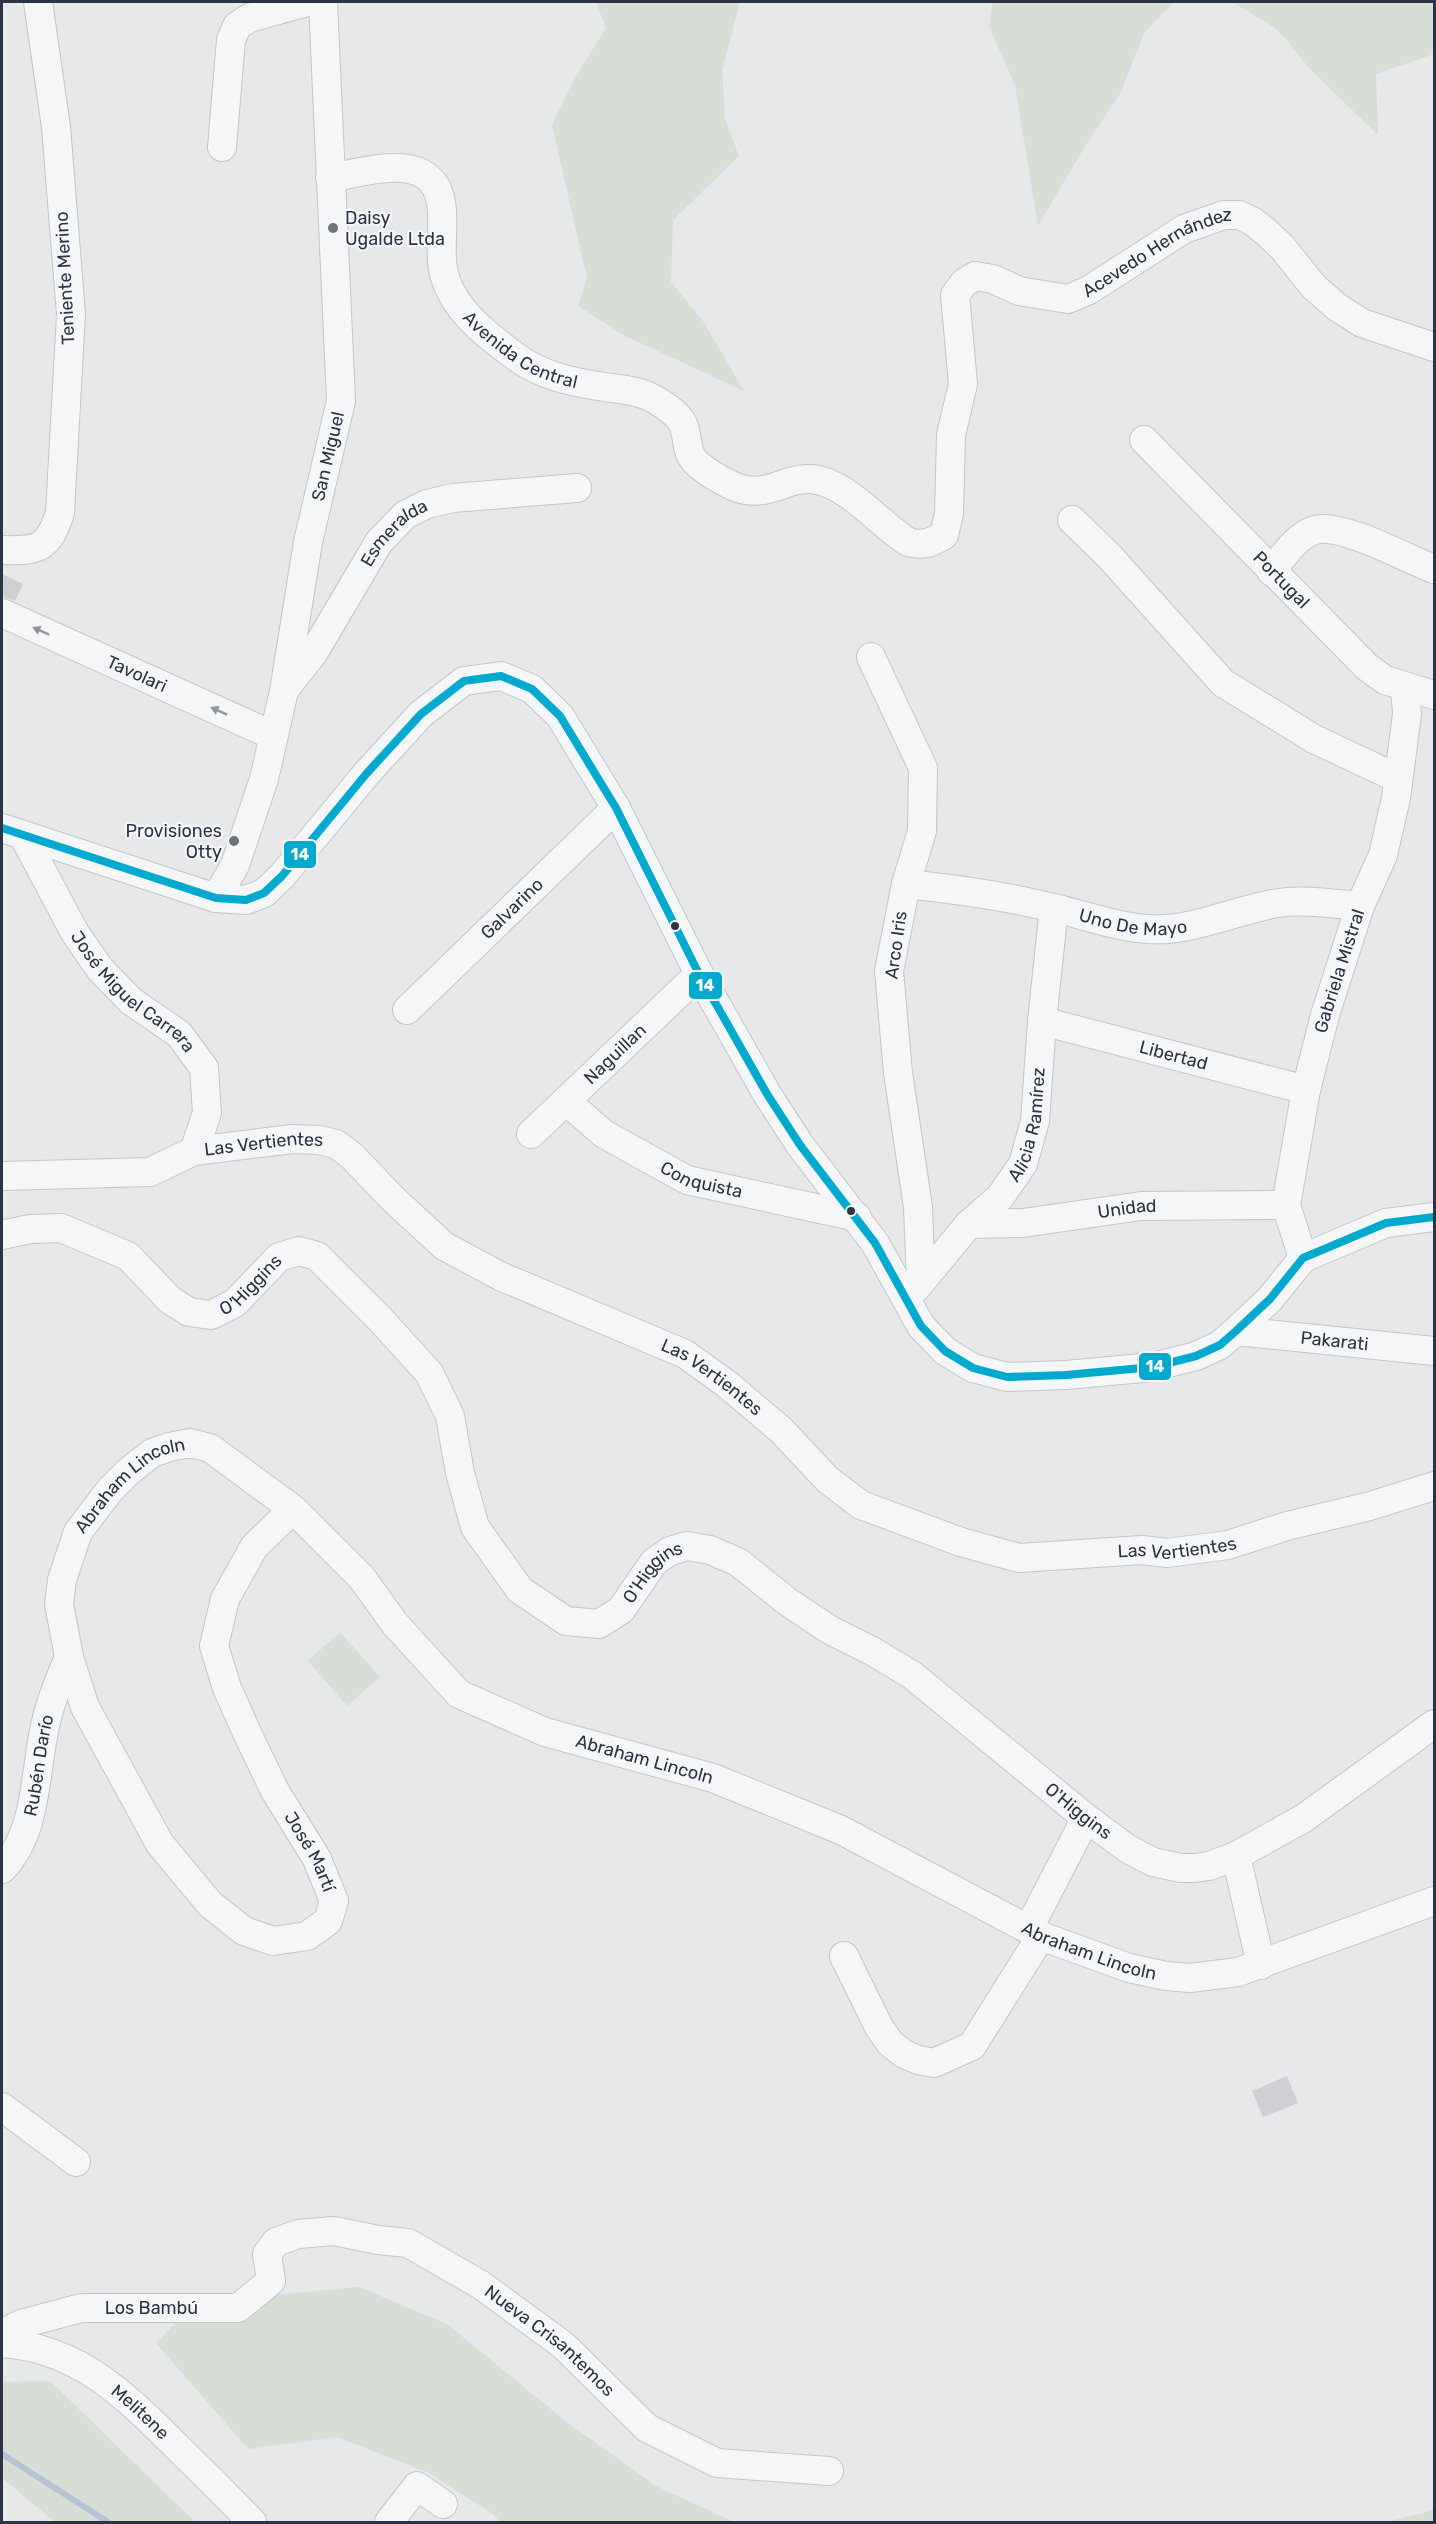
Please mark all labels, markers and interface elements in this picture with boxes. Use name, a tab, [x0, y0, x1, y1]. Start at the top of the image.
street label: Acevedo Hernández	[1078, 204, 1232, 302]
place label: Daisy Ugalde Ltda	[345, 207, 445, 250]
street label: Teniente Merino	[51, 211, 79, 345]
marker: Daisy Ugalde Ltda	[326, 221, 340, 235]
street label: Avenida Central	[458, 307, 580, 393]
street label: San Miguel	[307, 409, 349, 503]
street label: Esmeralda	[356, 495, 431, 571]
street label: Portugal	[1248, 547, 1314, 613]
one-way arrow	[31, 626, 49, 636]
street label: Tavolari	[103, 651, 171, 697]
one-way arrow	[210, 706, 227, 715]
place label: Provisiones Otty	[125, 820, 222, 863]
marker: Provisiones Otty	[227, 834, 241, 848]
line badge: 14	[283, 840, 317, 869]
text: 14	[291, 845, 310, 864]
street label: Galvarino	[476, 873, 548, 944]
street label: Uno De Mayo	[1077, 904, 1189, 940]
street label: Gabriela Mistral	[1310, 906, 1369, 1035]
street label: Arco Iris	[880, 909, 912, 981]
unlabelled marker	[669, 920, 681, 932]
street label: José Miguel Carrera	[66, 927, 200, 1057]
line badge: 14	[688, 971, 723, 1000]
text: 14	[696, 976, 715, 995]
street label: Naguillan	[579, 1019, 651, 1089]
street label: Libertad	[1137, 1036, 1210, 1075]
street label: Alicia Ramírez	[1003, 1067, 1050, 1186]
street label: Las Vertientes	[203, 1128, 324, 1161]
street label: Conquista	[656, 1156, 745, 1203]
street label: Unidad	[1096, 1194, 1156, 1223]
unlabelled marker	[845, 1205, 857, 1217]
street label: O'Higgins	[216, 1250, 287, 1320]
street label: Pakarati	[1299, 1327, 1370, 1355]
street label: Las Vertientes	[658, 1334, 767, 1420]
line badge: 14	[1138, 1352, 1172, 1381]
text: 14	[1146, 1357, 1165, 1376]
street label: Abraham Lincoln	[70, 1433, 187, 1538]
street label: Las Vertientes	[1117, 1532, 1239, 1564]
street label: O'Higgins	[618, 1537, 685, 1607]
street label: Rubén Darío	[19, 1712, 58, 1818]
street label: Abraham Lincoln	[573, 1730, 716, 1789]
street label: O'Higgins	[1040, 1778, 1116, 1844]
street label: José Martí	[279, 1807, 341, 1896]
street label: Abraham Lincoln	[1018, 1917, 1159, 1985]
street label: Nueva Crisantemos	[480, 2280, 619, 2401]
street label: Los Bambú	[105, 2297, 198, 2319]
street label: Melitene	[107, 2380, 174, 2444]

